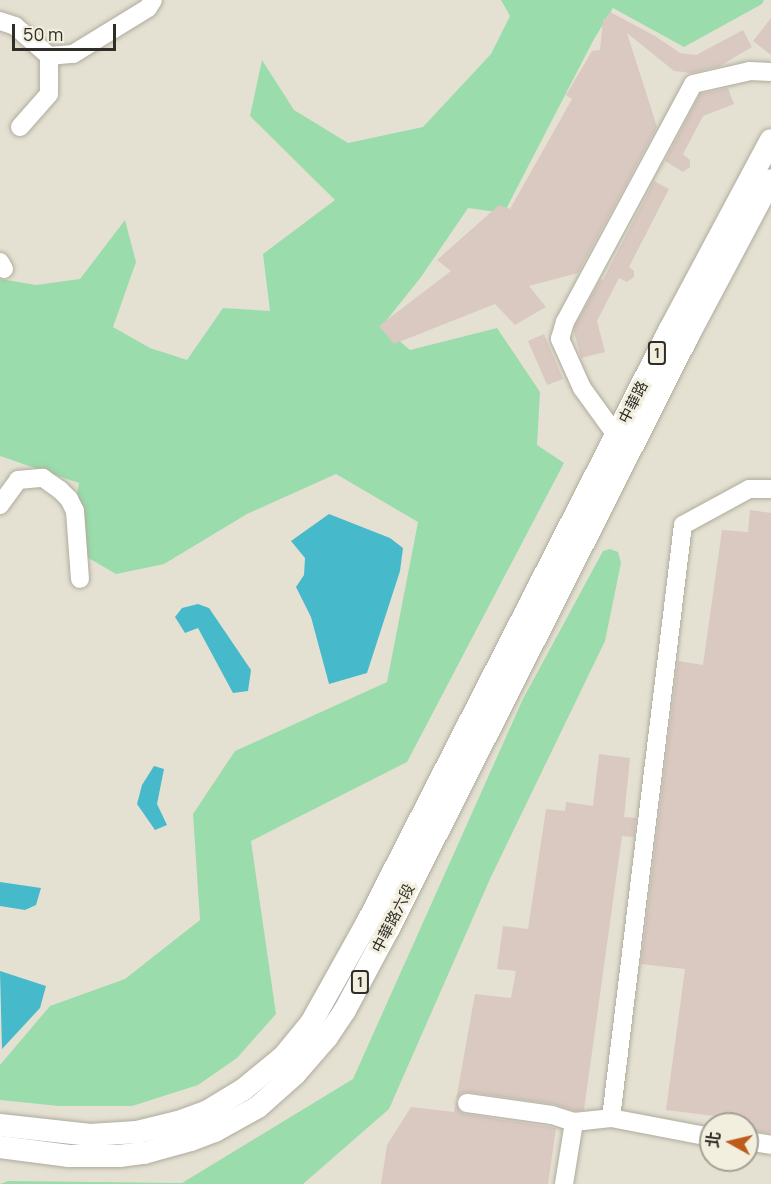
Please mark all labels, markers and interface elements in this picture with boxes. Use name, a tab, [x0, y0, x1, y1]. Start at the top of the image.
scale bar	[15, 12, 118, 50]
text: 50 m	[23, 22, 63, 46]
road number: 1	[646, 342, 668, 364]
street label: 中華路	[615, 378, 651, 426]
street label: 中華路六段	[368, 881, 418, 955]
road number: 1	[350, 971, 370, 993]
north arrow	[699, 1112, 759, 1172]
text: 北	[701, 1130, 725, 1149]

